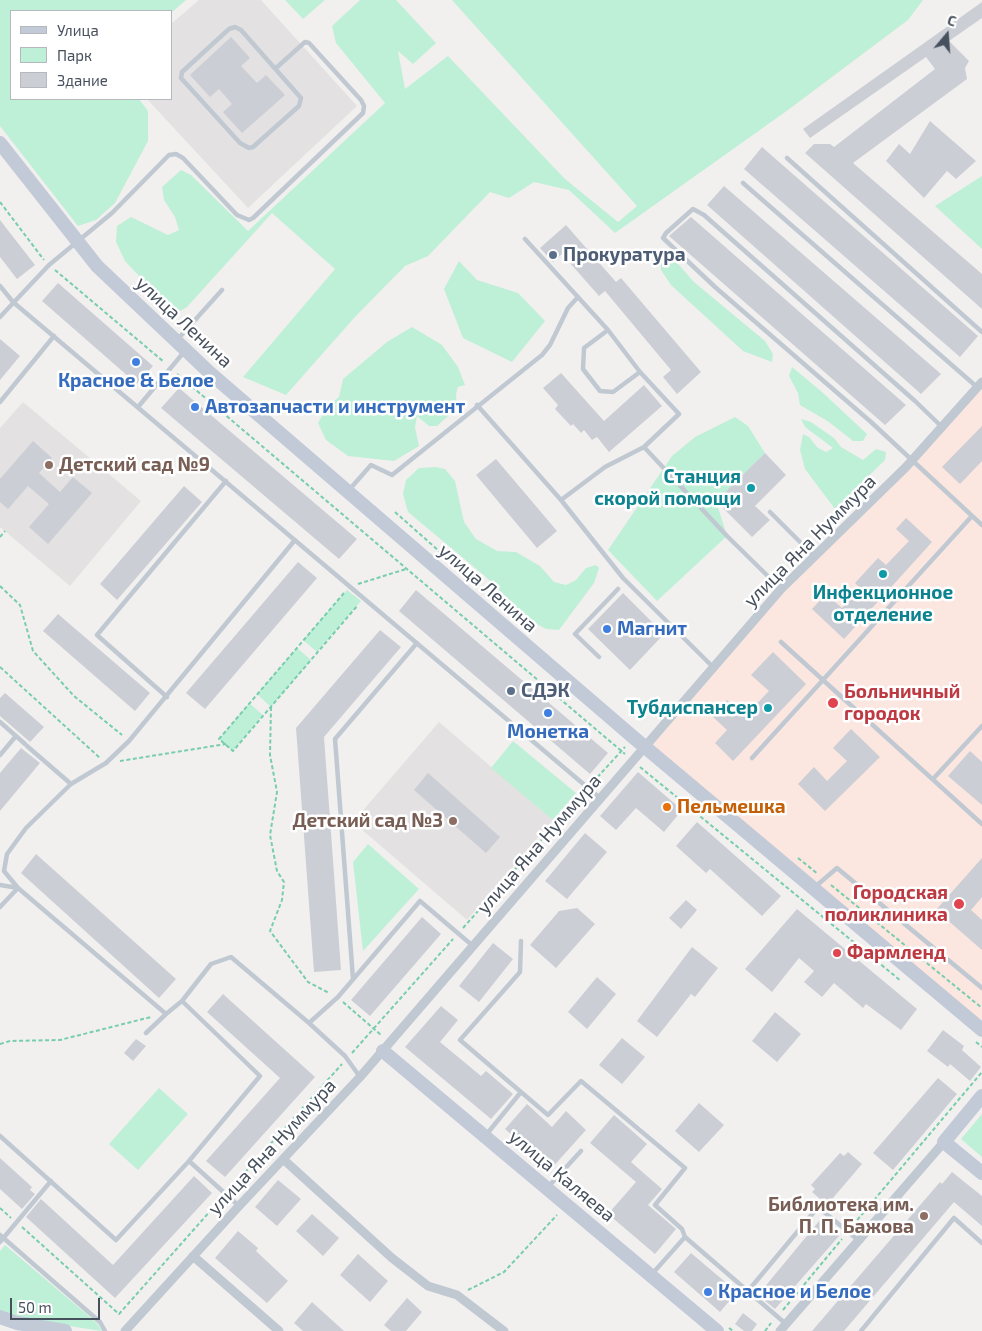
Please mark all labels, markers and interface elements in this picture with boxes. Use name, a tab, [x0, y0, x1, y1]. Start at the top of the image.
legend	[10, 10, 172, 100]
north arrow	[922, 10, 972, 60]
text: С	[945, 11, 958, 30]
text: Улица	[57, 21, 99, 39]
text: Парк	[57, 46, 92, 64]
text: Здание	[57, 71, 108, 89]
place label: Прокуратура	[563, 244, 686, 266]
marker: Прокуратура	[547, 249, 559, 261]
street label: улица Ленина	[131, 271, 237, 373]
marker: Красное & Белое	[130, 356, 142, 368]
place label: Красное & Белое	[58, 370, 214, 392]
place label: Автозапчасти и инструмент	[205, 396, 465, 418]
marker: Автозапчасти и инструмент	[189, 401, 201, 413]
place label: Детский сад №9	[59, 454, 210, 476]
marker: Детский сад №9	[43, 459, 55, 471]
place label: Станция скорой помощи	[594, 466, 741, 510]
street label: улица Яна Нуммура	[739, 470, 881, 612]
marker: Станция скорой помощи	[745, 482, 757, 494]
street label: улица Ленина	[434, 539, 542, 637]
marker: Инфекционное отделение	[877, 568, 889, 580]
place label: Инфекционное отделение	[813, 582, 953, 626]
place label: Магнит	[617, 618, 687, 640]
marker: Магнит	[601, 623, 613, 635]
place label: СДЭК	[521, 680, 570, 702]
place label: Больничный городок	[844, 681, 960, 725]
marker: СДЭК	[505, 685, 517, 697]
marker: Больничный городок	[826, 696, 840, 710]
place label: Тубдиспансер	[627, 697, 758, 719]
marker: Тубдиспансер	[762, 702, 774, 714]
marker: Монетка	[542, 707, 554, 719]
place label: Монетка	[507, 721, 589, 743]
street label: улица Яна Нуммура	[472, 769, 606, 919]
place label: Пельмешка	[677, 796, 786, 818]
marker: Пельмешка	[661, 801, 673, 813]
place label: Детский сад №3	[293, 810, 443, 832]
marker: Детский сад №3	[447, 815, 459, 827]
place label: Городская поликлиника	[824, 882, 948, 926]
marker: Городская поликлиника	[952, 897, 966, 911]
place label: Фармленд	[847, 942, 946, 964]
marker: Фармленд	[831, 947, 843, 959]
street label: улица Яна Нуммура	[203, 1074, 341, 1220]
street label: улица Каляева	[504, 1125, 620, 1227]
place label: Библиотека им. П. П. Бажова	[768, 1194, 914, 1238]
marker: Библиотека им. П. П. Бажова	[918, 1210, 930, 1222]
place label: Красное и Белое	[718, 1281, 871, 1303]
marker: Красное и Белое	[702, 1286, 714, 1298]
scale bar	[12, 1288, 102, 1320]
text: 50 m	[18, 1298, 52, 1316]

